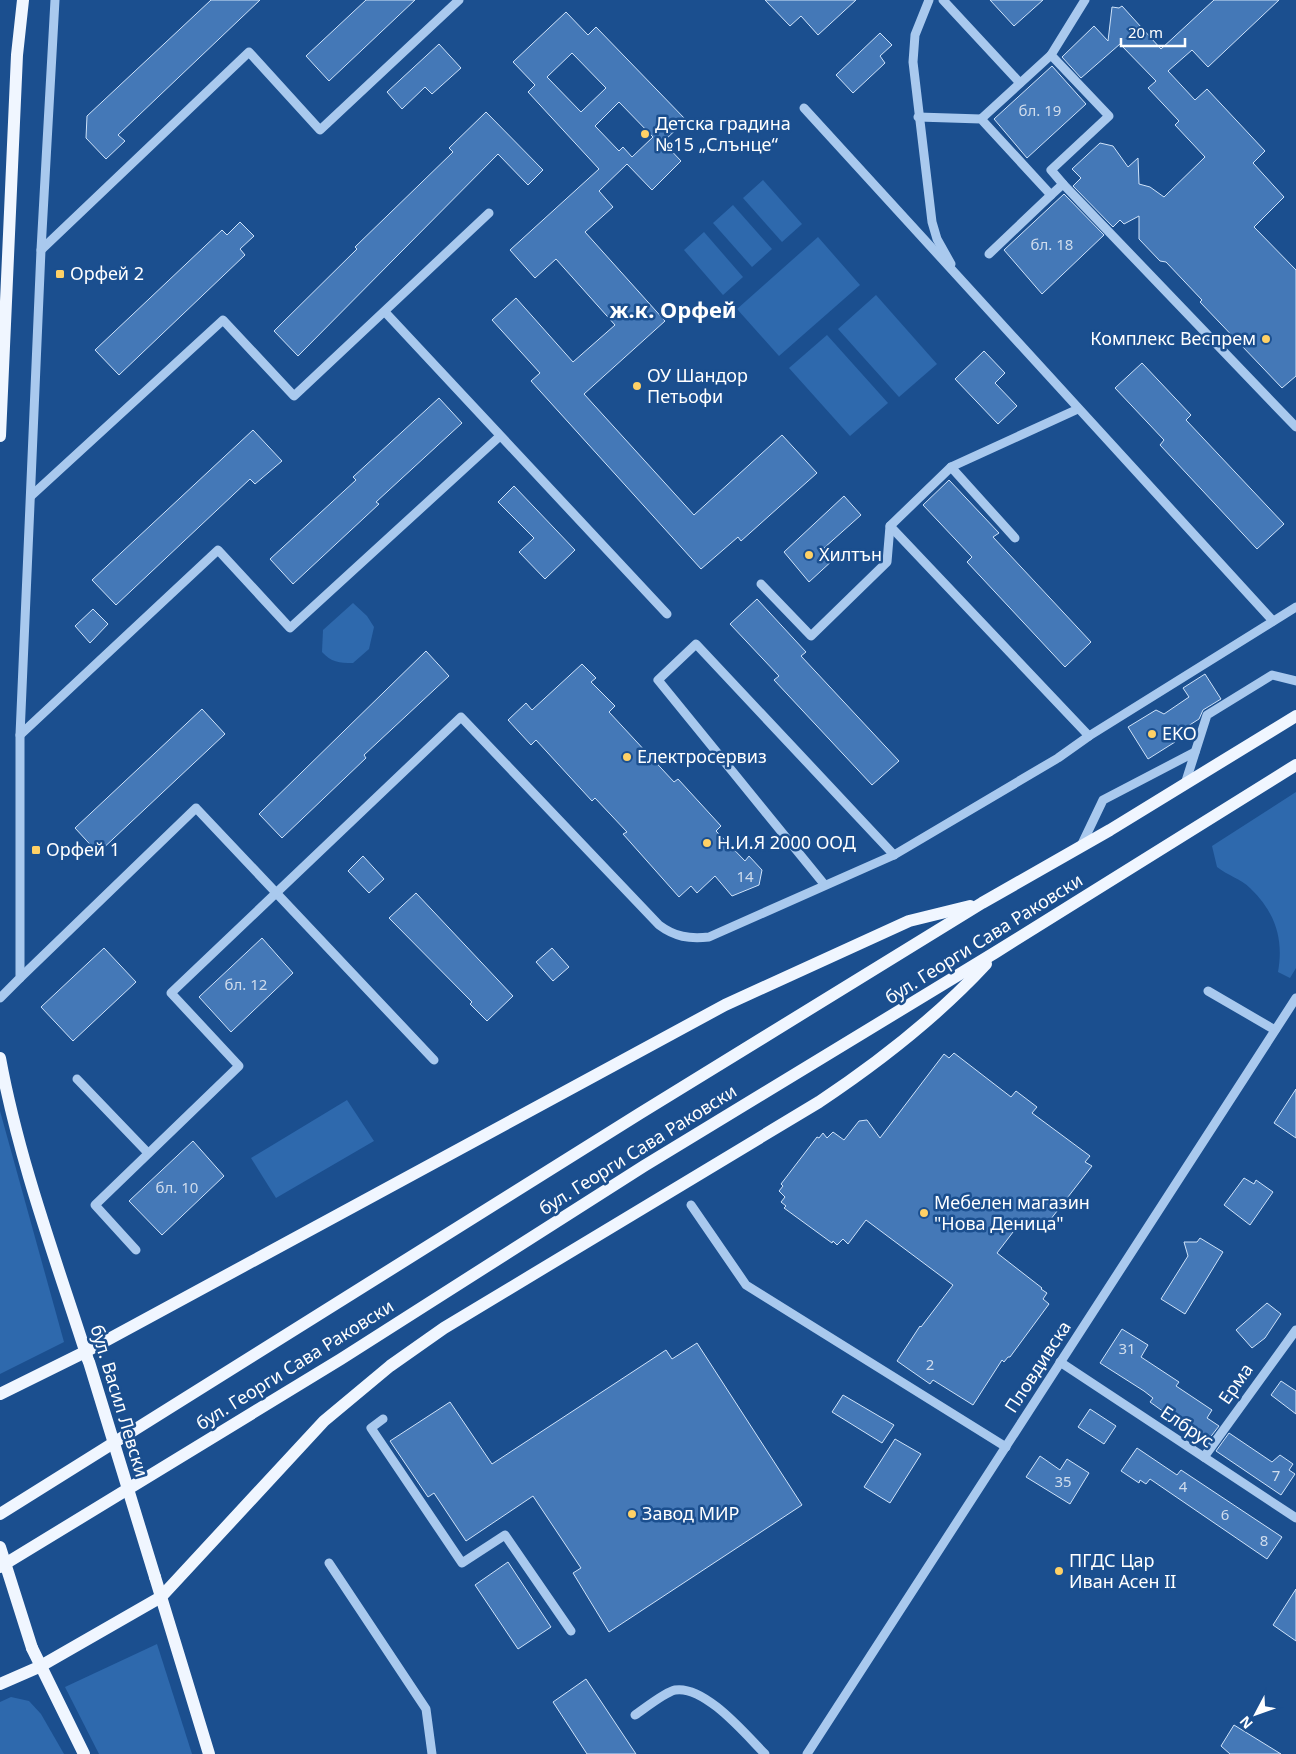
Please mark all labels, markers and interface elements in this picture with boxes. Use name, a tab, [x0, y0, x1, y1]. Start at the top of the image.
scale bar	[1121, 15, 1185, 47]
text: 20 m	[1128, 22, 1163, 42]
house number: бл. 19	[1019, 100, 1061, 120]
place label: Детска градина №15 „Слънце“	[655, 111, 791, 156]
marker: Детска градина №15 „Слънце“	[639, 128, 651, 140]
house number: бл. 18	[1031, 234, 1073, 254]
place label: Орфей 2	[70, 261, 144, 285]
marker: Орфей 2	[54, 268, 66, 280]
district label: ж.к. Орфей	[609, 294, 737, 324]
place label: Комплекс Веспрем	[1090, 326, 1256, 350]
marker: Комплекс Веспрем	[1260, 333, 1272, 345]
place label: ОУ Шандор Петьофи	[647, 363, 748, 408]
marker: ОУ Шандор Петьофи	[631, 380, 643, 392]
place label: Хилтън	[819, 542, 882, 566]
marker: Хилтън	[803, 549, 815, 561]
place label: EKO	[1162, 721, 1197, 745]
marker: EKO	[1146, 728, 1158, 740]
place label: Електросервиз	[637, 744, 767, 768]
marker: Електросервиз	[621, 751, 633, 763]
place label: Н.И.Я 2000 ООД	[717, 830, 856, 854]
place label: Орфей 1	[46, 837, 120, 861]
marker: Н.И.Я 2000 ООД	[701, 837, 713, 849]
marker: Орфей 1	[30, 844, 42, 856]
house number: 14	[736, 866, 754, 886]
street label: бул. Георги Сава Раковски	[880, 867, 1087, 1009]
house number: бл. 12	[225, 974, 267, 994]
street label: бул. Георги Сава Раковски	[534, 1078, 741, 1220]
house number: бл. 10	[156, 1177, 198, 1197]
place label: Мебелен магазин "Нова Деница"	[934, 1190, 1090, 1235]
marker: Мебелен магазин "Нова Деница"	[918, 1207, 930, 1219]
street label: бул. Георги Сава Раковски	[191, 1293, 398, 1435]
street label: Пловдивска	[999, 1316, 1076, 1417]
street label: бул. Васил Левски	[85, 1322, 154, 1480]
house number: 31	[1118, 1338, 1136, 1358]
house number: 2	[926, 1354, 934, 1374]
street label: Ерма	[1213, 1358, 1258, 1409]
street label: Елбрус	[1156, 1400, 1219, 1453]
house number: 7	[1272, 1465, 1280, 1485]
house number: 35	[1054, 1471, 1072, 1491]
house number: 4	[1179, 1476, 1188, 1496]
place label: Завод МИР	[642, 1501, 740, 1525]
house number: 6	[1221, 1504, 1229, 1524]
marker: Завод МИР	[626, 1508, 638, 1520]
house number: 8	[1260, 1530, 1268, 1550]
place label: ПГДС Цар Иван Асен II	[1069, 1548, 1176, 1593]
marker: ПГДС Цар Иван Асен II	[1053, 1565, 1065, 1577]
north arrow	[1231, 1689, 1281, 1739]
text: N	[1235, 1712, 1257, 1733]

